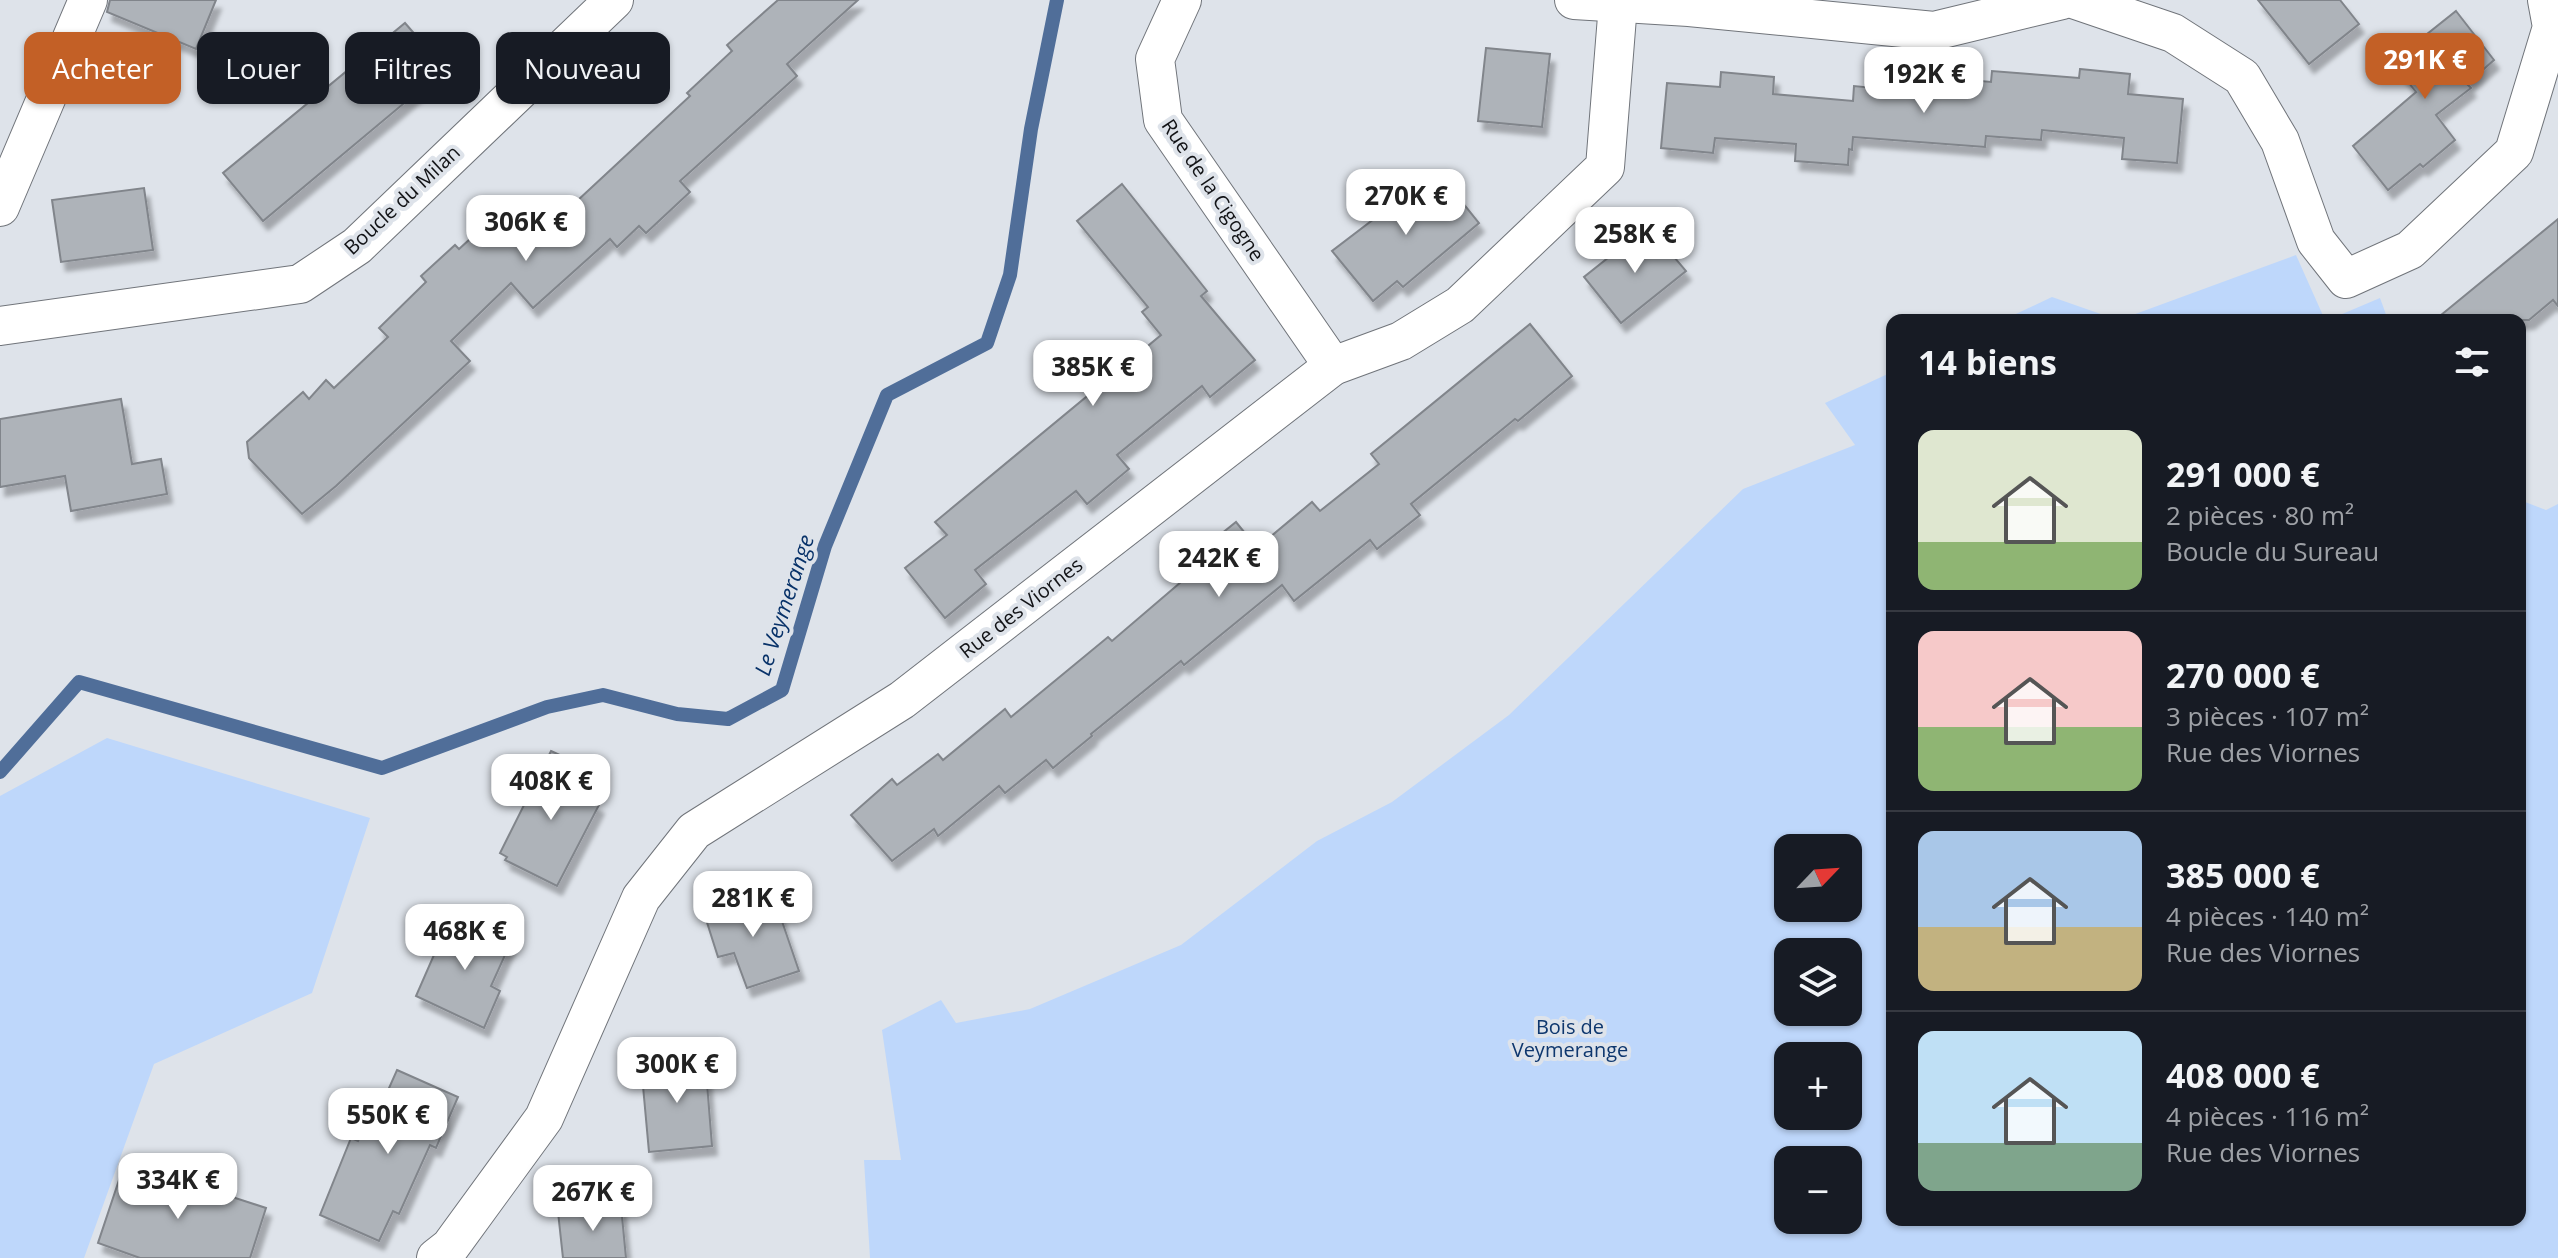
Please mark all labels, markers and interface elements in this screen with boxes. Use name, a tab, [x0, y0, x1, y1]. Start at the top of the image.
chip: Acheter	[24, 32, 181, 104]
chip: Louer	[197, 32, 329, 104]
chip: Filtres	[345, 32, 480, 104]
chip: Nouveau	[496, 32, 670, 104]
pin: 291K €	[2360, 33, 2490, 101]
text: 291K €	[2383, 41, 2467, 77]
pin: 192K €	[1859, 47, 1989, 115]
text: 192K €	[1882, 55, 1966, 91]
street label: Rue de la Cigogne	[1156, 113, 1271, 266]
street label: Boucle du Milan	[338, 139, 466, 260]
pin: 270K €	[1341, 169, 1471, 237]
text: 270K €	[1364, 177, 1448, 213]
pin: 306K €	[461, 195, 591, 263]
text: 306K €	[484, 203, 568, 239]
pin: 258K €	[1570, 207, 1700, 275]
text: 258K €	[1593, 215, 1677, 251]
text: 14 biens	[1918, 339, 2057, 385]
pin: 385K €	[1028, 340, 1158, 408]
icon: filters	[2450, 340, 2494, 384]
text: 385K €	[1051, 348, 1135, 384]
text: 291 000 €	[2166, 451, 2320, 497]
icon: home	[1982, 462, 2078, 558]
text: 2 pièces · 80 m²	[2166, 497, 2354, 533]
water label: Le Veymerange	[746, 530, 820, 679]
pin: 242K €	[1154, 531, 1284, 599]
text: Boucle du Sureau	[2166, 533, 2379, 569]
text: 242K €	[1177, 539, 1261, 575]
street label: Rue des Viornes	[954, 551, 1088, 664]
text: 270 000 €	[2166, 652, 2320, 698]
icon: home	[1982, 663, 2078, 759]
text: 3 pièces · 107 m²	[2166, 698, 2369, 734]
text: Rue des Viornes	[2166, 734, 2360, 770]
pin: 408K €	[486, 754, 616, 822]
text: 408K €	[509, 762, 593, 798]
north arrow	[1774, 834, 1862, 922]
map controls	[1774, 834, 1862, 1234]
text: 385 000 €	[2166, 852, 2320, 898]
icon: home	[1982, 863, 2078, 959]
pin: 281K €	[688, 871, 818, 939]
text: 281K €	[711, 879, 795, 915]
text: 4 pièces · 140 m²	[2166, 898, 2369, 934]
pin: 468K €	[400, 904, 530, 972]
text: 468K €	[423, 912, 507, 948]
text: Rue des Viornes	[2166, 934, 2360, 970]
button: layers	[1774, 938, 1862, 1026]
park label: Bois de Veymerange	[1512, 1013, 1628, 1063]
pin: 300K €	[612, 1037, 742, 1105]
button: +	[1774, 1042, 1862, 1130]
text: 300K €	[635, 1045, 719, 1081]
text: 408 000 €	[2166, 1052, 2320, 1098]
icon: home	[1982, 1063, 2078, 1159]
pin: 550K €	[323, 1088, 453, 1156]
text: 550K €	[346, 1096, 430, 1132]
text: 4 pièces · 116 m²	[2166, 1098, 2369, 1134]
text: Rue des Viornes	[2166, 1134, 2360, 1170]
button: −	[1774, 1146, 1862, 1234]
pin: 334K €	[113, 1153, 243, 1221]
text: 334K €	[136, 1161, 220, 1197]
pin: 267K €	[528, 1165, 658, 1233]
text: 267K €	[551, 1173, 635, 1209]

